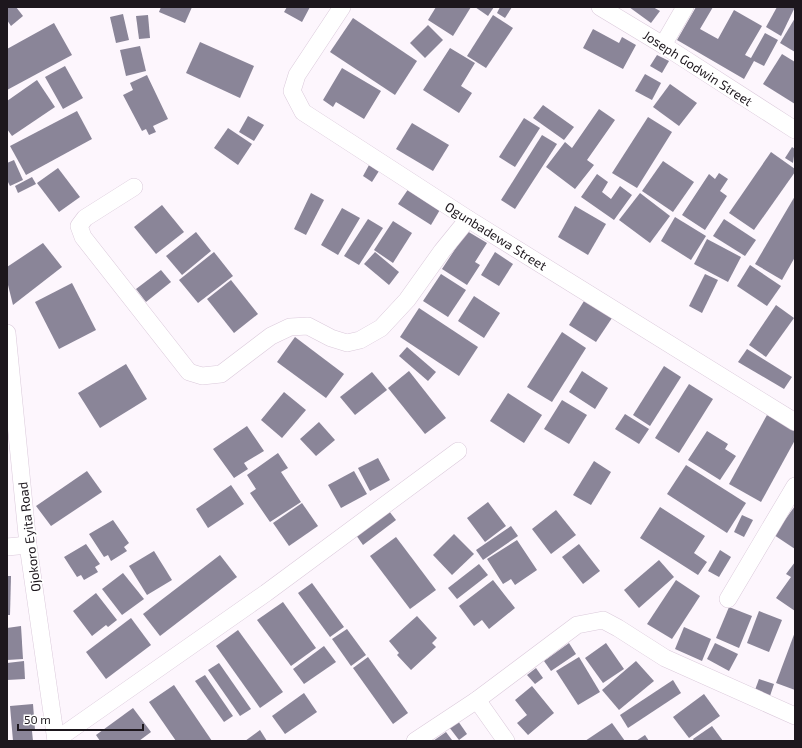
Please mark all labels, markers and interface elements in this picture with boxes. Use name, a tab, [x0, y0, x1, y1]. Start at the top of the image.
street label: Joseph Godwin Street	[640, 27, 756, 109]
street label: Ogunbadewa Street	[442, 198, 550, 274]
street label: Ojokoro Eyita Road	[14, 481, 44, 593]
scale bar	[18, 706, 143, 732]
text: 50 m	[24, 712, 51, 726]

